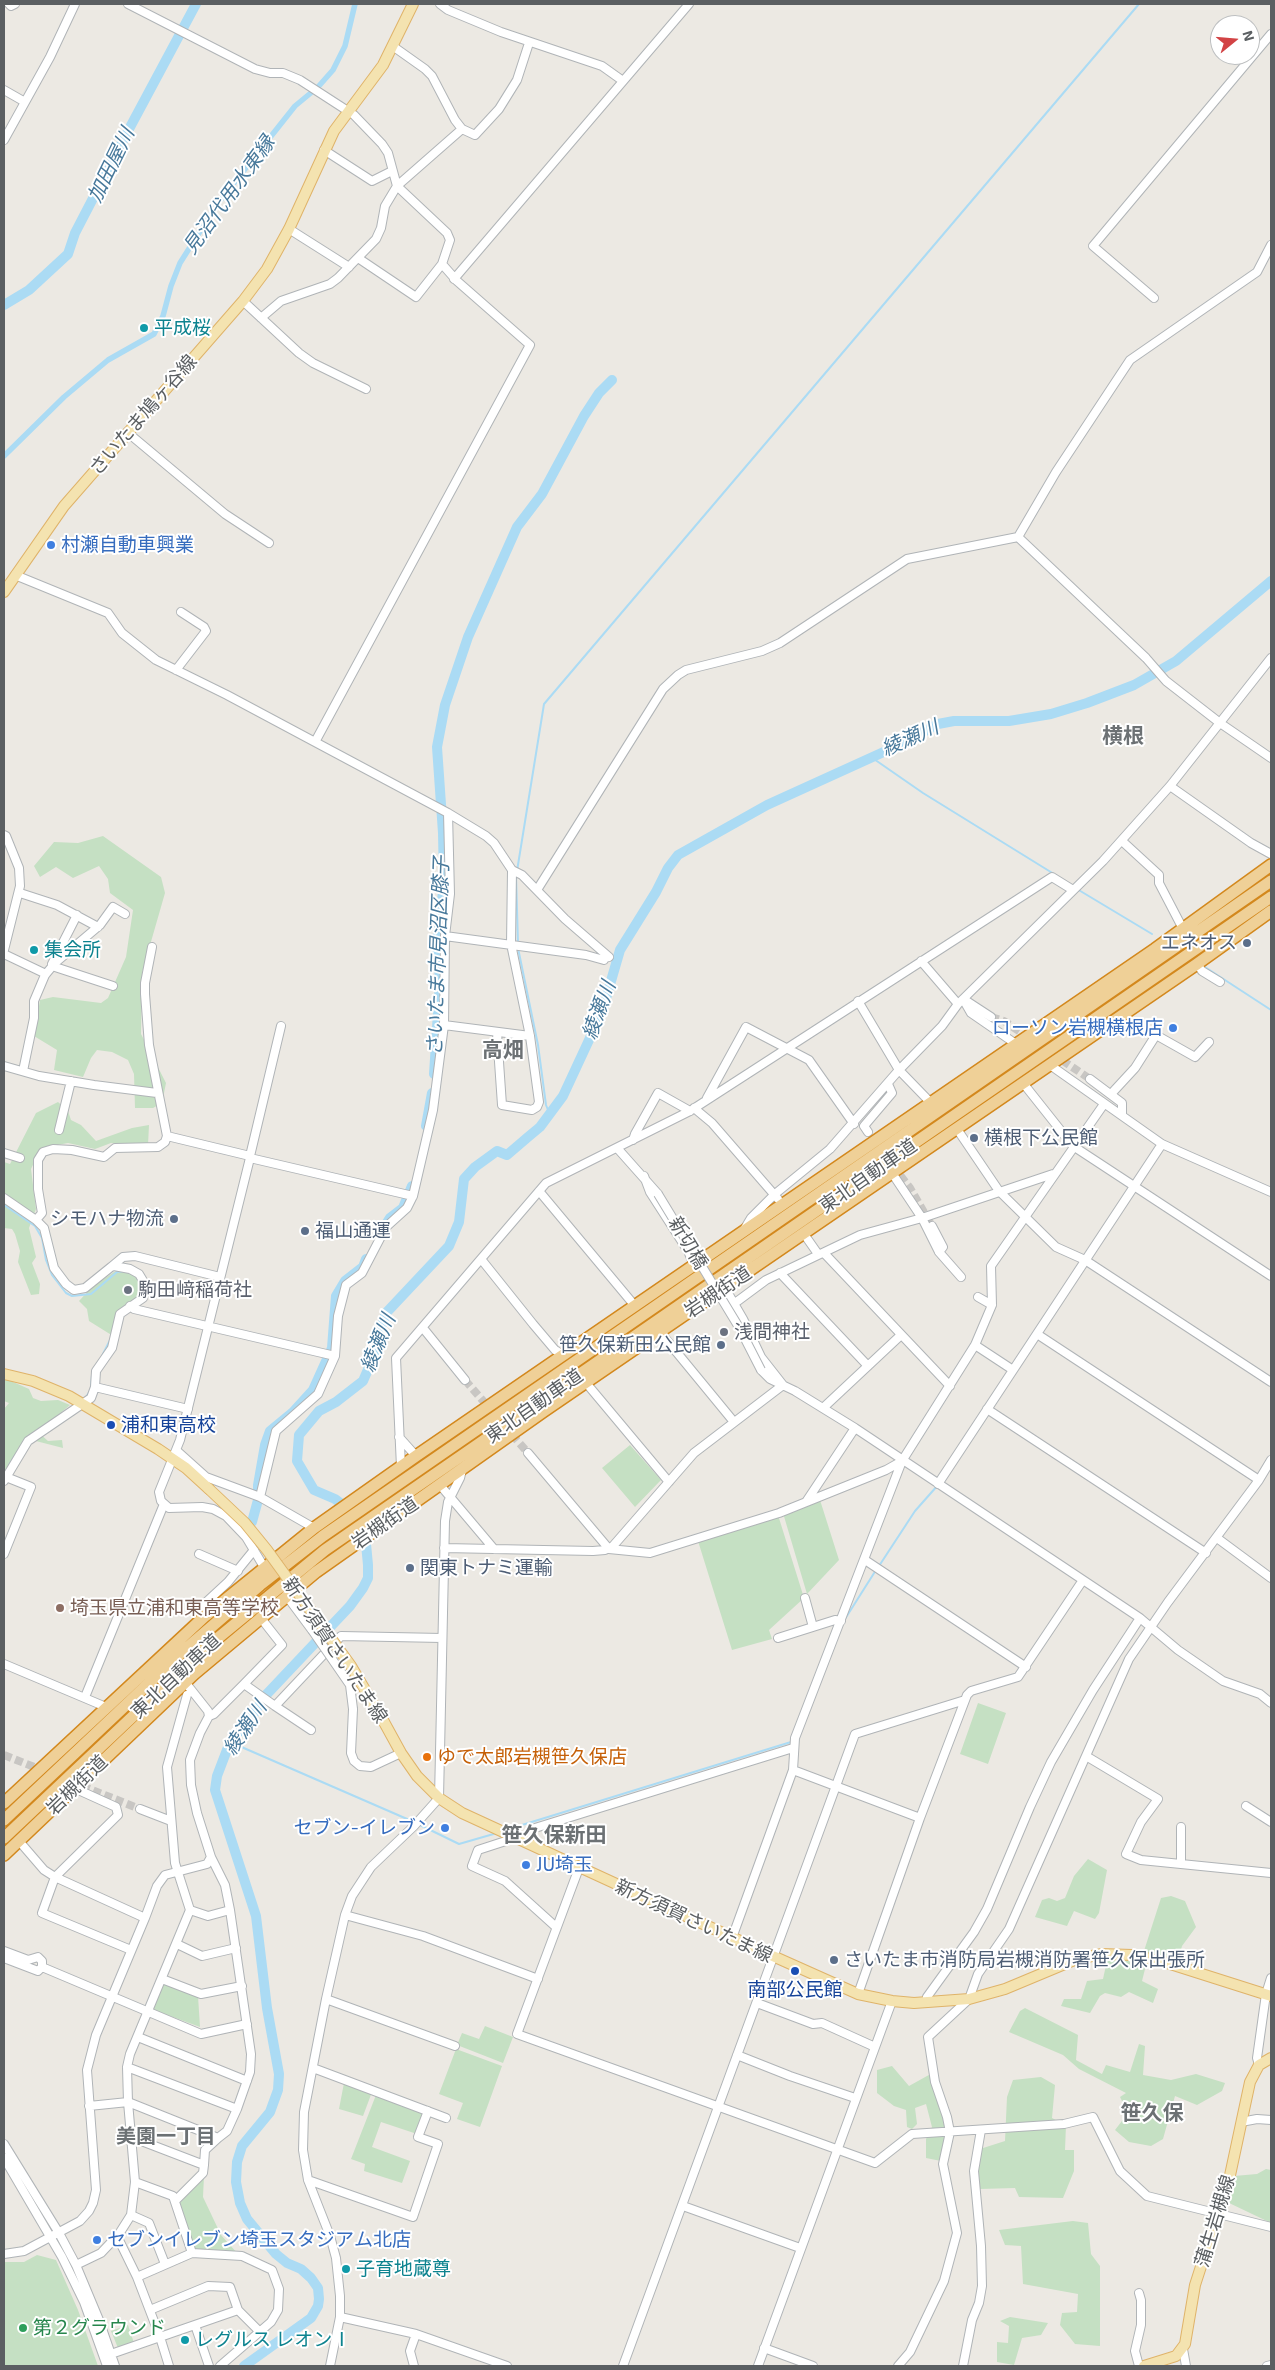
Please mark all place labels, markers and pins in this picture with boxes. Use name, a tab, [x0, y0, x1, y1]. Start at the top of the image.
place label: 平成桜	[154, 317, 211, 339]
marker: 平成桜	[138, 322, 150, 334]
place label: 村瀬自動車興業	[61, 534, 194, 556]
marker: 村瀬自動車興業	[45, 539, 57, 551]
place label: エネオス	[1161, 932, 1237, 954]
marker: エネオス	[1241, 937, 1253, 949]
place label: 集会所	[44, 939, 101, 961]
marker: 集会所	[28, 944, 40, 956]
place label: ローソン岩槻横根店	[992, 1017, 1163, 1039]
marker: ローソン岩槻横根店	[1167, 1022, 1179, 1034]
place label: 横根下公民館	[984, 1127, 1098, 1149]
marker: 横根下公民館	[968, 1132, 980, 1144]
place label: シモハナ物流	[50, 1208, 164, 1230]
marker: シモハナ物流	[168, 1213, 180, 1225]
place label: 福山通運	[315, 1220, 391, 1242]
marker: 福山通運	[299, 1225, 311, 1237]
place label: 駒田﨑稲荷社	[138, 1279, 252, 1301]
marker: 駒田﨑稲荷社	[122, 1284, 134, 1296]
place label: 浅間神社	[734, 1321, 810, 1343]
marker: 浅間神社	[718, 1326, 730, 1338]
place label: 笹久保新田公民館	[559, 1334, 711, 1356]
marker: 笹久保新田公民館	[715, 1339, 727, 1351]
place label: 浦和東高校	[121, 1414, 216, 1436]
marker: 浦和東高校	[105, 1419, 117, 1431]
place label: 関東トナミ運輸	[420, 1557, 553, 1579]
marker: 関東トナミ運輸	[404, 1562, 416, 1574]
place label: 埼玉県立浦和東高等学校	[70, 1597, 279, 1619]
marker: 埼玉県立浦和東高等学校	[54, 1602, 66, 1614]
place label: ゆで太郎岩槻笹久保店	[437, 1746, 627, 1768]
marker: ゆで太郎岩槻笹久保店	[421, 1751, 433, 1763]
place label: セブン-イレブン	[293, 1817, 435, 1839]
marker: セブン-イレブン	[439, 1822, 451, 1834]
place label: JU埼玉	[536, 1854, 593, 1876]
marker: JU埼玉	[520, 1859, 532, 1871]
place label: さいたま市消防局岩槻消防署笹久保出張所	[844, 1949, 1205, 1971]
marker: さいたま市消防局岩槻消防署笹久保出張所	[828, 1954, 840, 1966]
marker: 南部公民館	[789, 1965, 801, 1977]
place label: 南部公民館	[748, 1979, 842, 2001]
place label: セブンイレブン埼玉スタジアム北店	[107, 2229, 411, 2251]
marker: セブンイレブン埼玉スタジアム北店	[91, 2234, 103, 2246]
place label: 子育地蔵尊	[356, 2258, 451, 2280]
marker: 子育地蔵尊	[340, 2263, 352, 2275]
place label: 第２グラウンド	[33, 2317, 166, 2339]
marker: 第２グラウンド	[17, 2322, 29, 2334]
place label: レグルス レオンⅠ	[195, 2329, 351, 2351]
marker: レグルス レオンⅠ	[179, 2334, 191, 2346]

